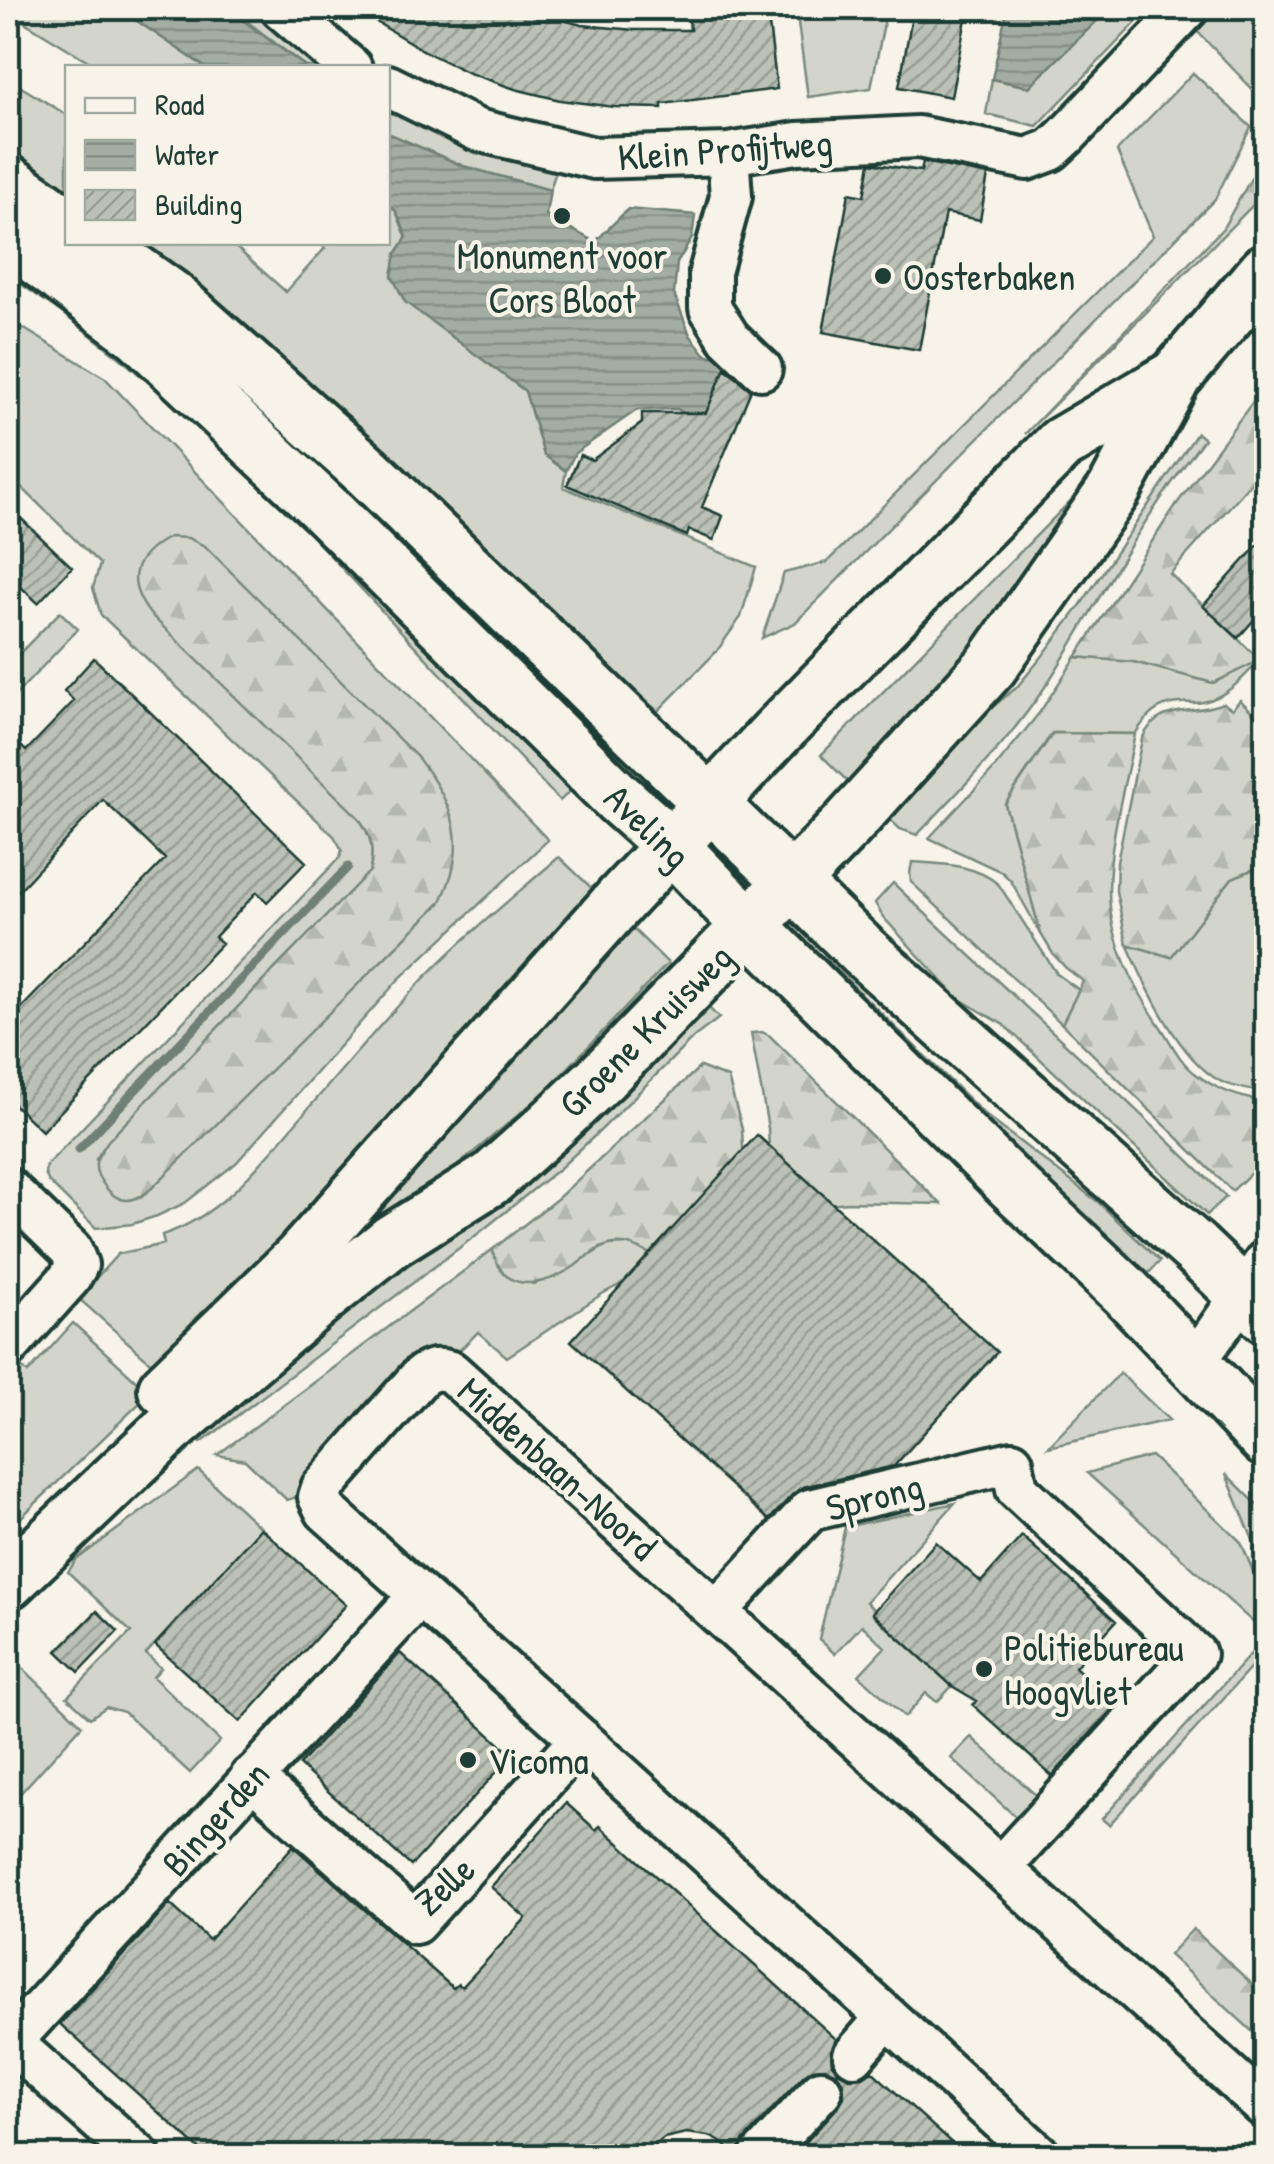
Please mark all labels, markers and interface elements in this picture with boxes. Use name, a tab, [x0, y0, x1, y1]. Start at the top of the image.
legend	[65, 65, 390, 245]
text: Road	[155, 84, 204, 124]
street label: Klein Profijtweg	[616, 116, 834, 182]
text: Water	[155, 134, 219, 174]
text: Building	[155, 184, 242, 224]
marker: Monument voor Cors Bloot	[551, 205, 573, 227]
place label: Monument voor Cors Bloot	[457, 229, 668, 325]
place label: Oosterbaken	[903, 250, 1076, 302]
marker: Oosterbaken	[872, 265, 894, 287]
street label: Aveling	[593, 772, 703, 880]
street label: Groene Kruisweg	[546, 931, 744, 1129]
street label: Middenbaan-Noord	[447, 1365, 669, 1572]
street label: Sprong	[820, 1459, 928, 1533]
place label: Politiebureau Hoogvliet	[1004, 1621, 1184, 1717]
marker: Politiebureau Hoogvliet	[973, 1658, 995, 1680]
place label: Vicoma	[488, 1734, 589, 1786]
street label: Bingerden	[149, 1749, 281, 1887]
marker: Vicoma	[457, 1749, 479, 1771]
street label: Zelle	[402, 1844, 486, 1926]

